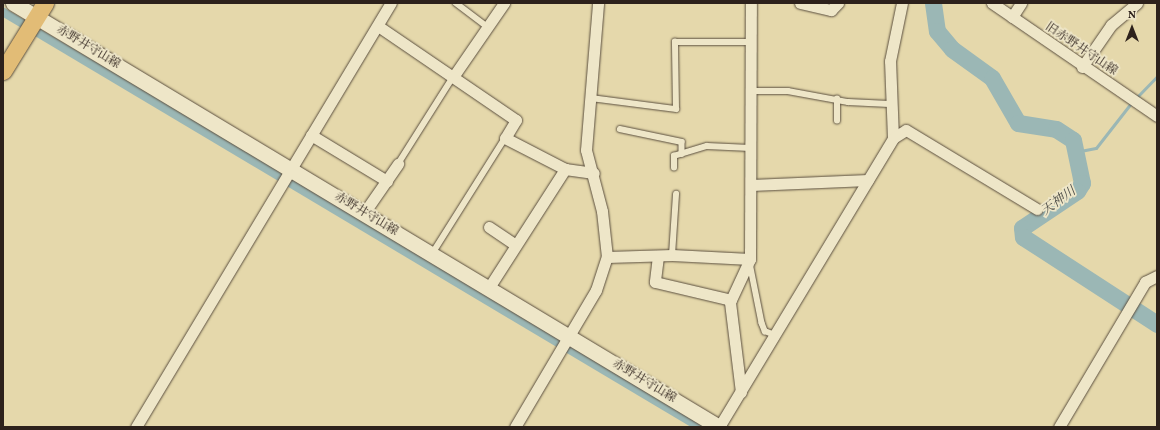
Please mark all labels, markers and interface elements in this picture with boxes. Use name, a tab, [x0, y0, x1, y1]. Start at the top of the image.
north arrow	[1112, 8, 1152, 48]
text: N	[1128, 8, 1136, 23]
street label: 旧赤野井守山線	[1042, 21, 1120, 79]
street label: 赤野井守山線	[53, 23, 123, 73]
water label: 天神川	[1039, 184, 1079, 220]
street label: 赤野井守山線	[331, 190, 401, 240]
street label: 赤野井守山線	[609, 357, 679, 407]

